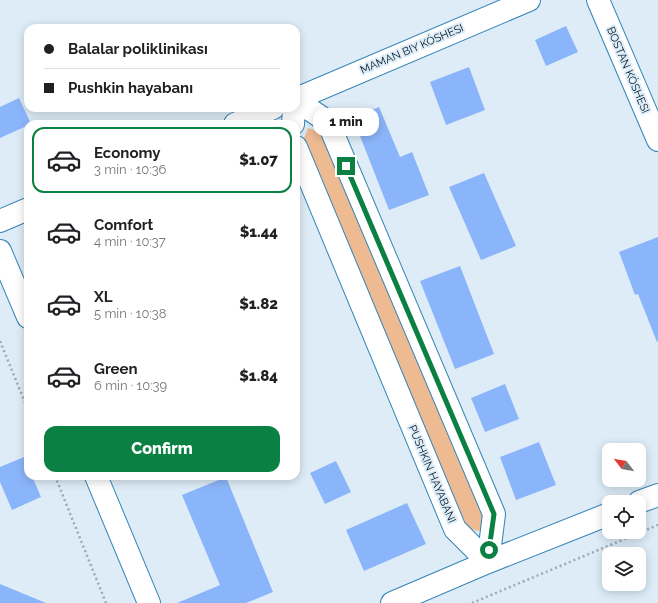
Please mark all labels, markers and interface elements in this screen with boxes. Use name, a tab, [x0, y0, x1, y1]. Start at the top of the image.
street label: MAMAN BIY KÓSHESI	[358, 20, 466, 77]
street label: BOSTAN KÓSHESI	[604, 24, 653, 115]
text: Balalar poliklinikası	[68, 40, 208, 58]
text: Pushkin hayabanı	[68, 79, 193, 97]
callout: 1 min	[313, 108, 379, 136]
text: 1 min	[329, 114, 363, 129]
icon: car	[46, 142, 82, 178]
text: Economy	[94, 144, 161, 162]
text: $1.07	[239, 151, 278, 169]
route end	[337, 157, 355, 175]
text: 3 min · 10:36	[94, 162, 166, 177]
icon: car	[46, 214, 82, 250]
text: Comfort	[94, 216, 153, 234]
text: $1.44	[240, 223, 278, 241]
text: 4 min · 10:37	[94, 234, 166, 249]
icon: car	[46, 286, 82, 322]
text: XL	[94, 288, 112, 306]
text: $1.82	[239, 295, 278, 313]
text: 5 min · 10:38	[94, 306, 166, 321]
icon: car	[46, 358, 82, 394]
text: Green	[94, 360, 138, 378]
text: $1.84	[239, 367, 278, 385]
text: 6 min · 10:39	[94, 378, 167, 393]
street label: PUSHKIN HAYABANI	[405, 423, 459, 525]
button: Confirm	[44, 426, 280, 472]
north arrow	[602, 443, 646, 487]
map controls	[602, 443, 646, 591]
button: locate	[602, 495, 646, 539]
route start	[480, 541, 498, 559]
button: layers	[602, 547, 646, 591]

